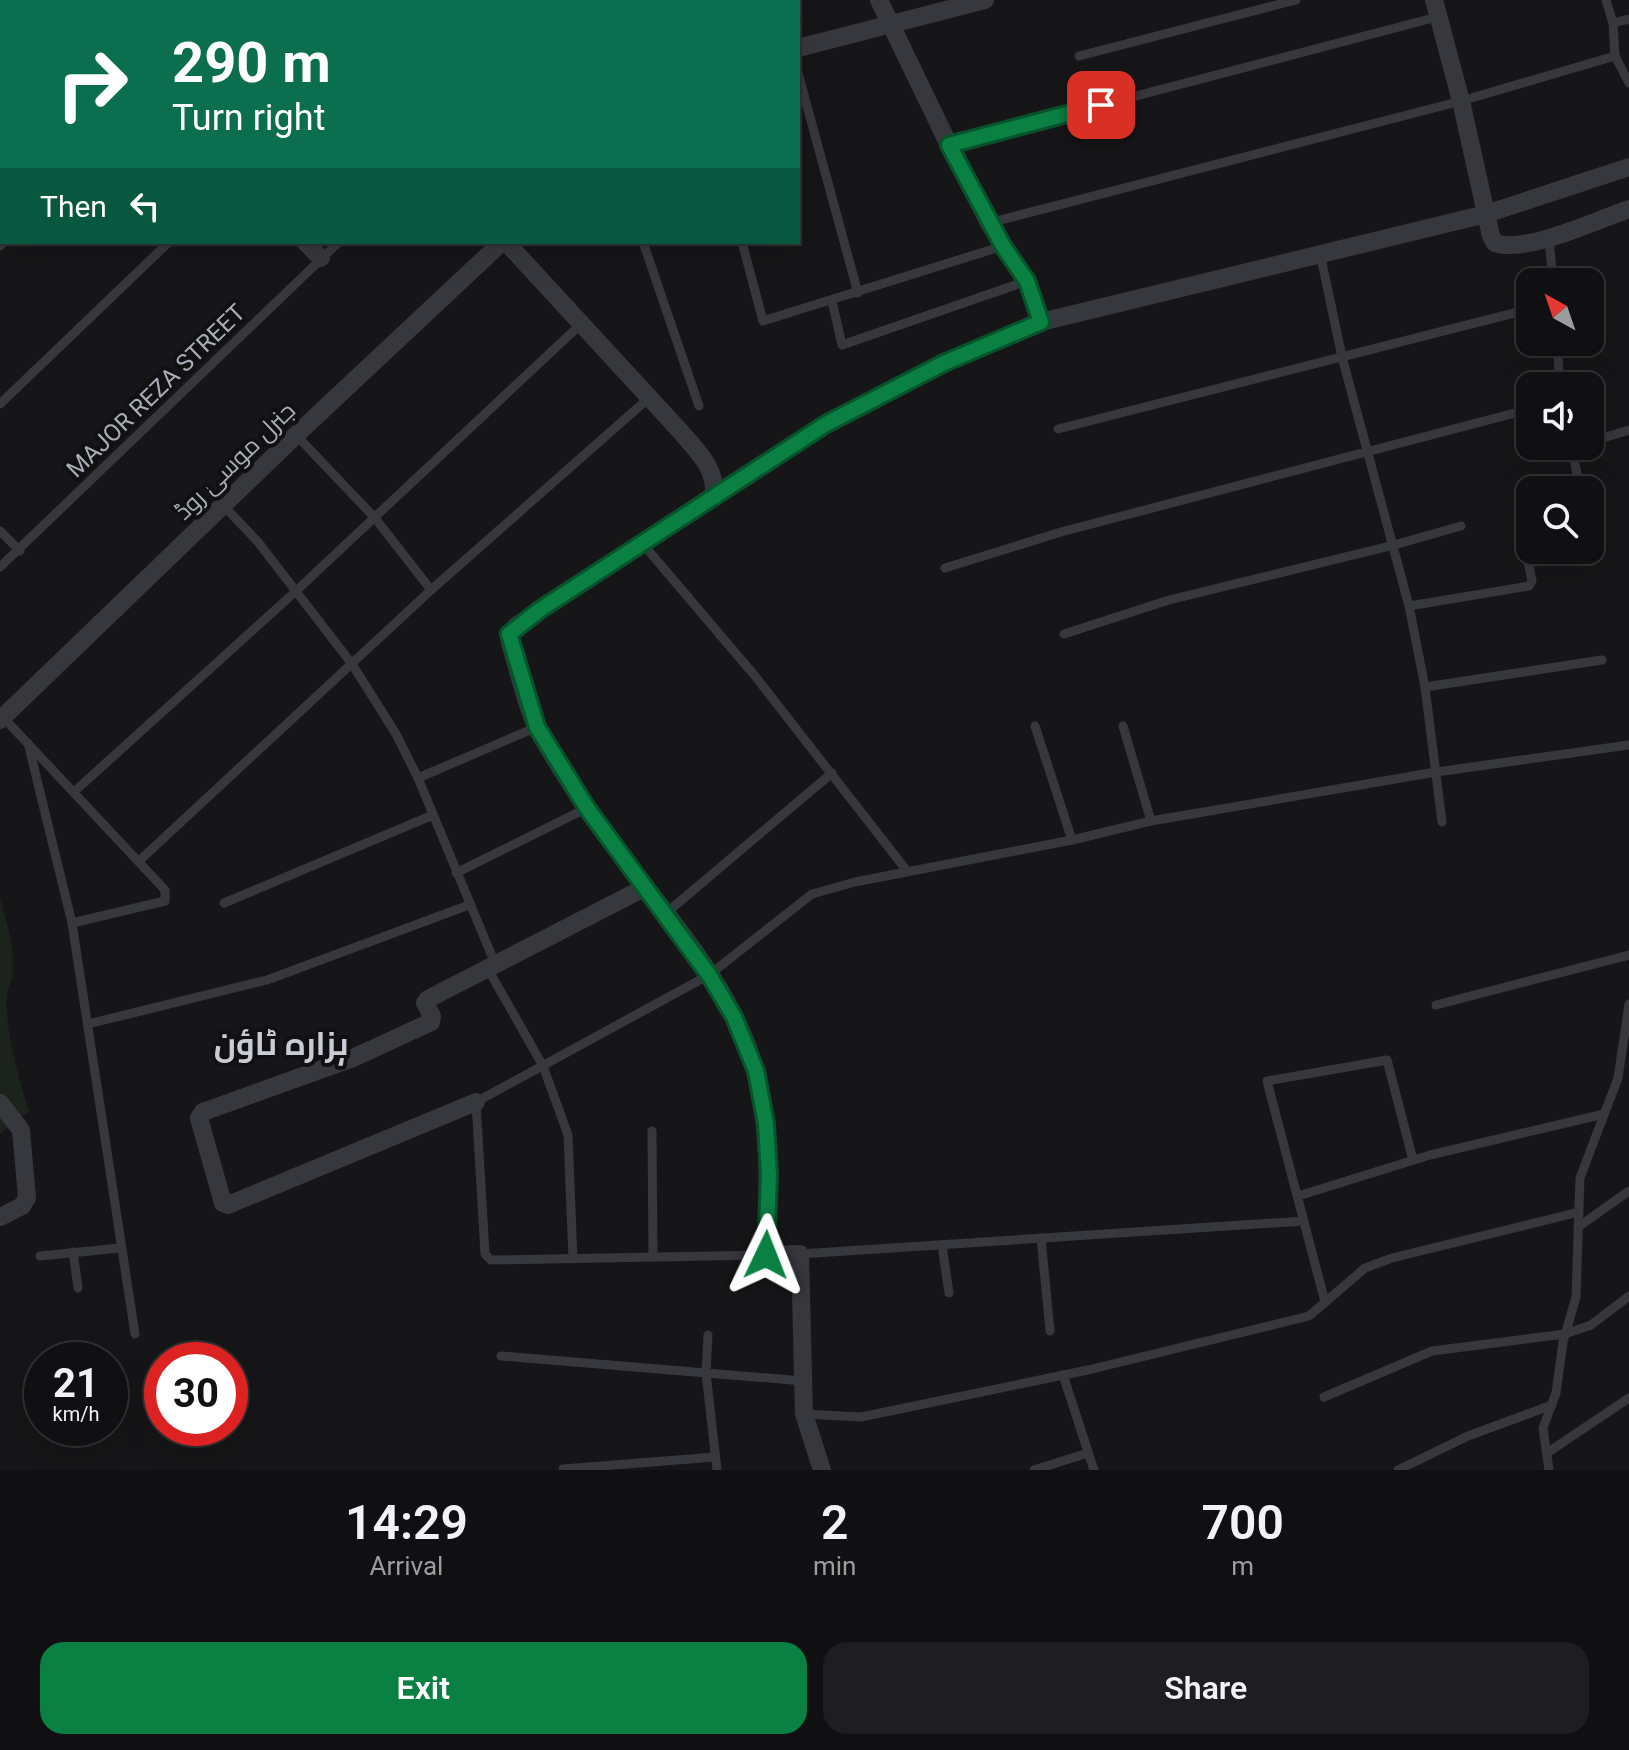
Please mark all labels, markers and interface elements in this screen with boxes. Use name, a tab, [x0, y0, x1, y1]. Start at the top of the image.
text: 290 m	[172, 30, 331, 96]
icon: right	[40, 32, 144, 136]
pin	[1067, 71, 1135, 139]
icon: arrive	[1079, 83, 1123, 127]
text: Turn right	[172, 97, 325, 139]
icon: left	[123, 184, 167, 228]
text: Then	[40, 189, 107, 224]
north arrow	[1516, 268, 1604, 356]
map controls	[1516, 268, 1604, 564]
street label: MAJOR REZA STREET	[61, 299, 251, 483]
button: sound	[1516, 372, 1604, 460]
street label: جنرل موسیٰ روڈ	[169, 396, 301, 526]
button: search	[1516, 476, 1604, 564]
district label: ہزارہ ٹاؤن	[214, 1025, 348, 1066]
position arrow	[724, 1213, 808, 1297]
speed limit sign: 30	[144, 1342, 248, 1446]
text: 21	[53, 1360, 99, 1407]
text: km/h	[53, 1402, 99, 1426]
text: 14:29	[345, 1494, 468, 1551]
text: 2	[821, 1494, 848, 1551]
text: 700	[1202, 1494, 1284, 1551]
text: Arrival	[370, 1551, 443, 1581]
text: min	[813, 1551, 856, 1581]
text: m	[1231, 1551, 1254, 1581]
button: Exit	[40, 1642, 807, 1734]
button: Share	[823, 1642, 1589, 1734]

